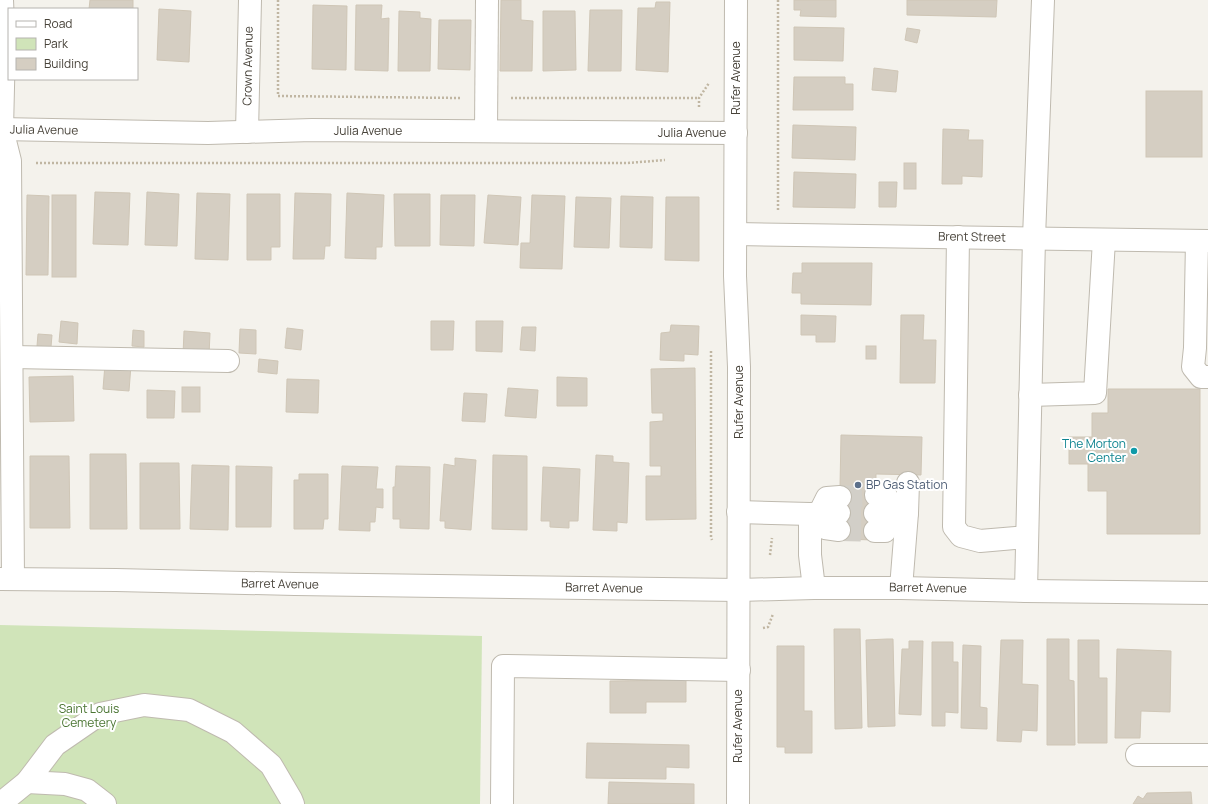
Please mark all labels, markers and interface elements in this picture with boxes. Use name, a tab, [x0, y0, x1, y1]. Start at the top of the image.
legend	[8, 8, 138, 80]
text: Road	[44, 15, 72, 32]
street label: Crown Avenue	[238, 26, 257, 106]
text: Park	[44, 35, 69, 52]
street label: Rufer Avenue	[727, 41, 744, 115]
text: Building	[44, 55, 88, 72]
street label: Julia Avenue	[10, 120, 78, 139]
street label: Julia Avenue	[334, 122, 402, 139]
street label: Julia Avenue	[658, 124, 726, 141]
street label: Brent Street	[938, 227, 1006, 246]
street label: Rufer Avenue	[730, 365, 747, 439]
place label: The Morton Center	[1062, 435, 1127, 466]
marker: The Morton Center	[1129, 446, 1139, 456]
place label: BP Gas Station	[866, 476, 948, 493]
marker: BP Gas Station	[853, 480, 863, 490]
street label: Barret Avenue	[241, 574, 319, 593]
street label: Barret Avenue	[565, 578, 643, 597]
street label: Barret Avenue	[889, 578, 967, 597]
street label: Rufer Avenue	[729, 689, 746, 763]
park label: Saint Louis Cemetery	[59, 700, 119, 731]

